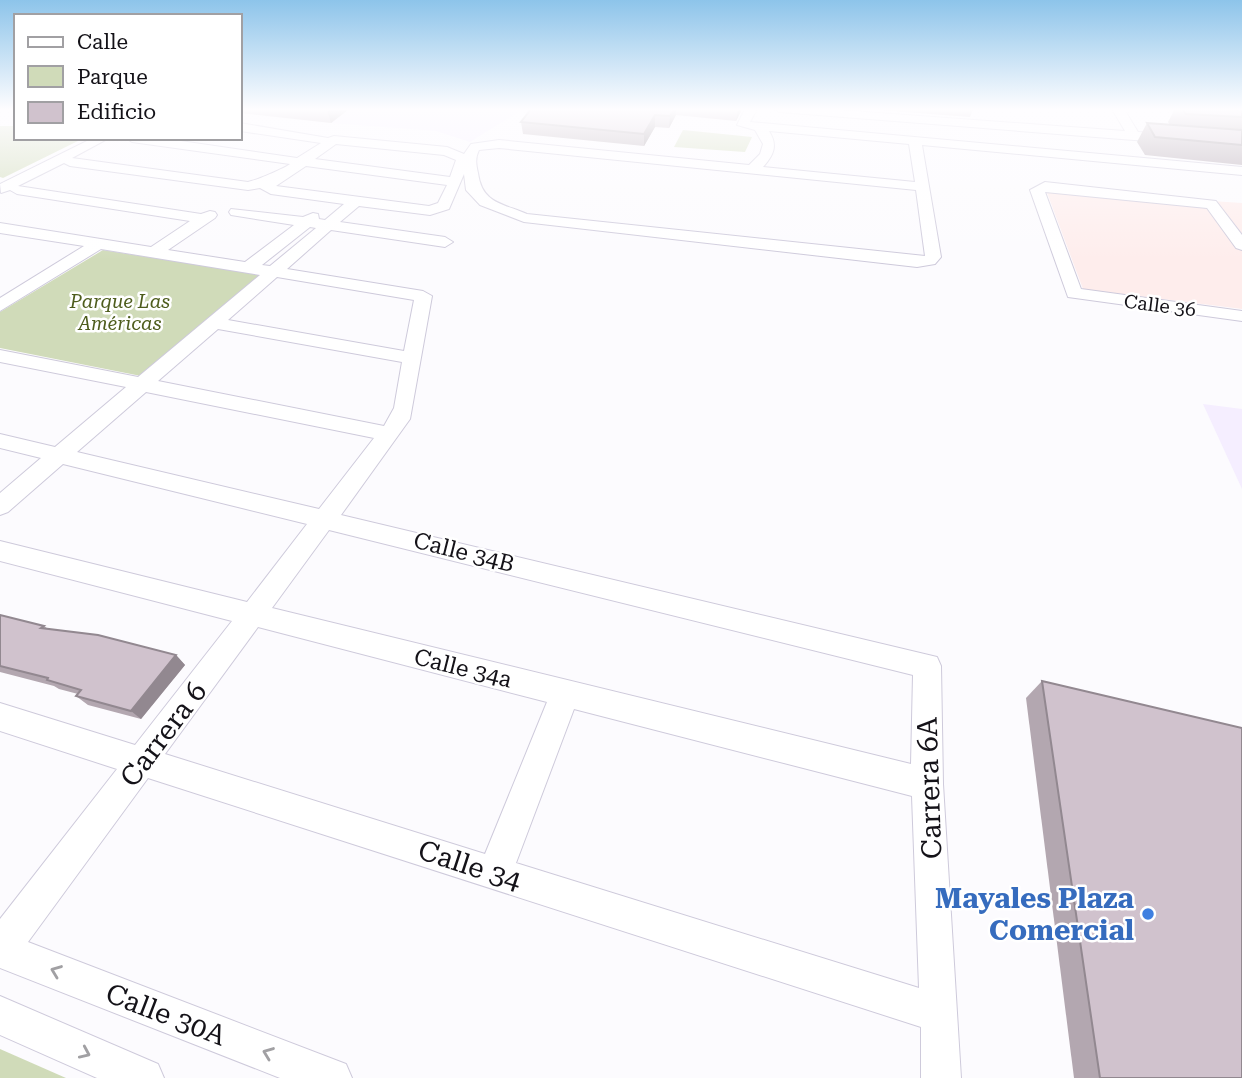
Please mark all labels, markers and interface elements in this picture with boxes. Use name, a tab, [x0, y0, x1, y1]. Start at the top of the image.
legend	[14, 14, 242, 140]
text: Calle	[77, 30, 128, 54]
text: Parque	[77, 65, 148, 89]
text: Edificio	[77, 100, 156, 124]
park label: Parque Las Américas	[69, 290, 170, 335]
street label: Calle 36	[1123, 290, 1197, 321]
street label: Calle 34B	[411, 527, 517, 578]
street label: Calle 34a	[411, 643, 515, 694]
street label: Carrera 6	[113, 675, 213, 793]
street label: Carrera 6A	[911, 716, 948, 860]
street label: Calle 34	[414, 833, 526, 898]
place label: Mayales Plaza Comercial	[935, 882, 1135, 947]
marker: Mayales Plaza Comercial	[1140, 906, 1156, 922]
one-way arrow	[50, 966, 62, 980]
street label: Calle 30A	[101, 976, 231, 1053]
one-way arrow	[78, 1044, 90, 1058]
one-way arrow	[263, 1048, 275, 1062]

